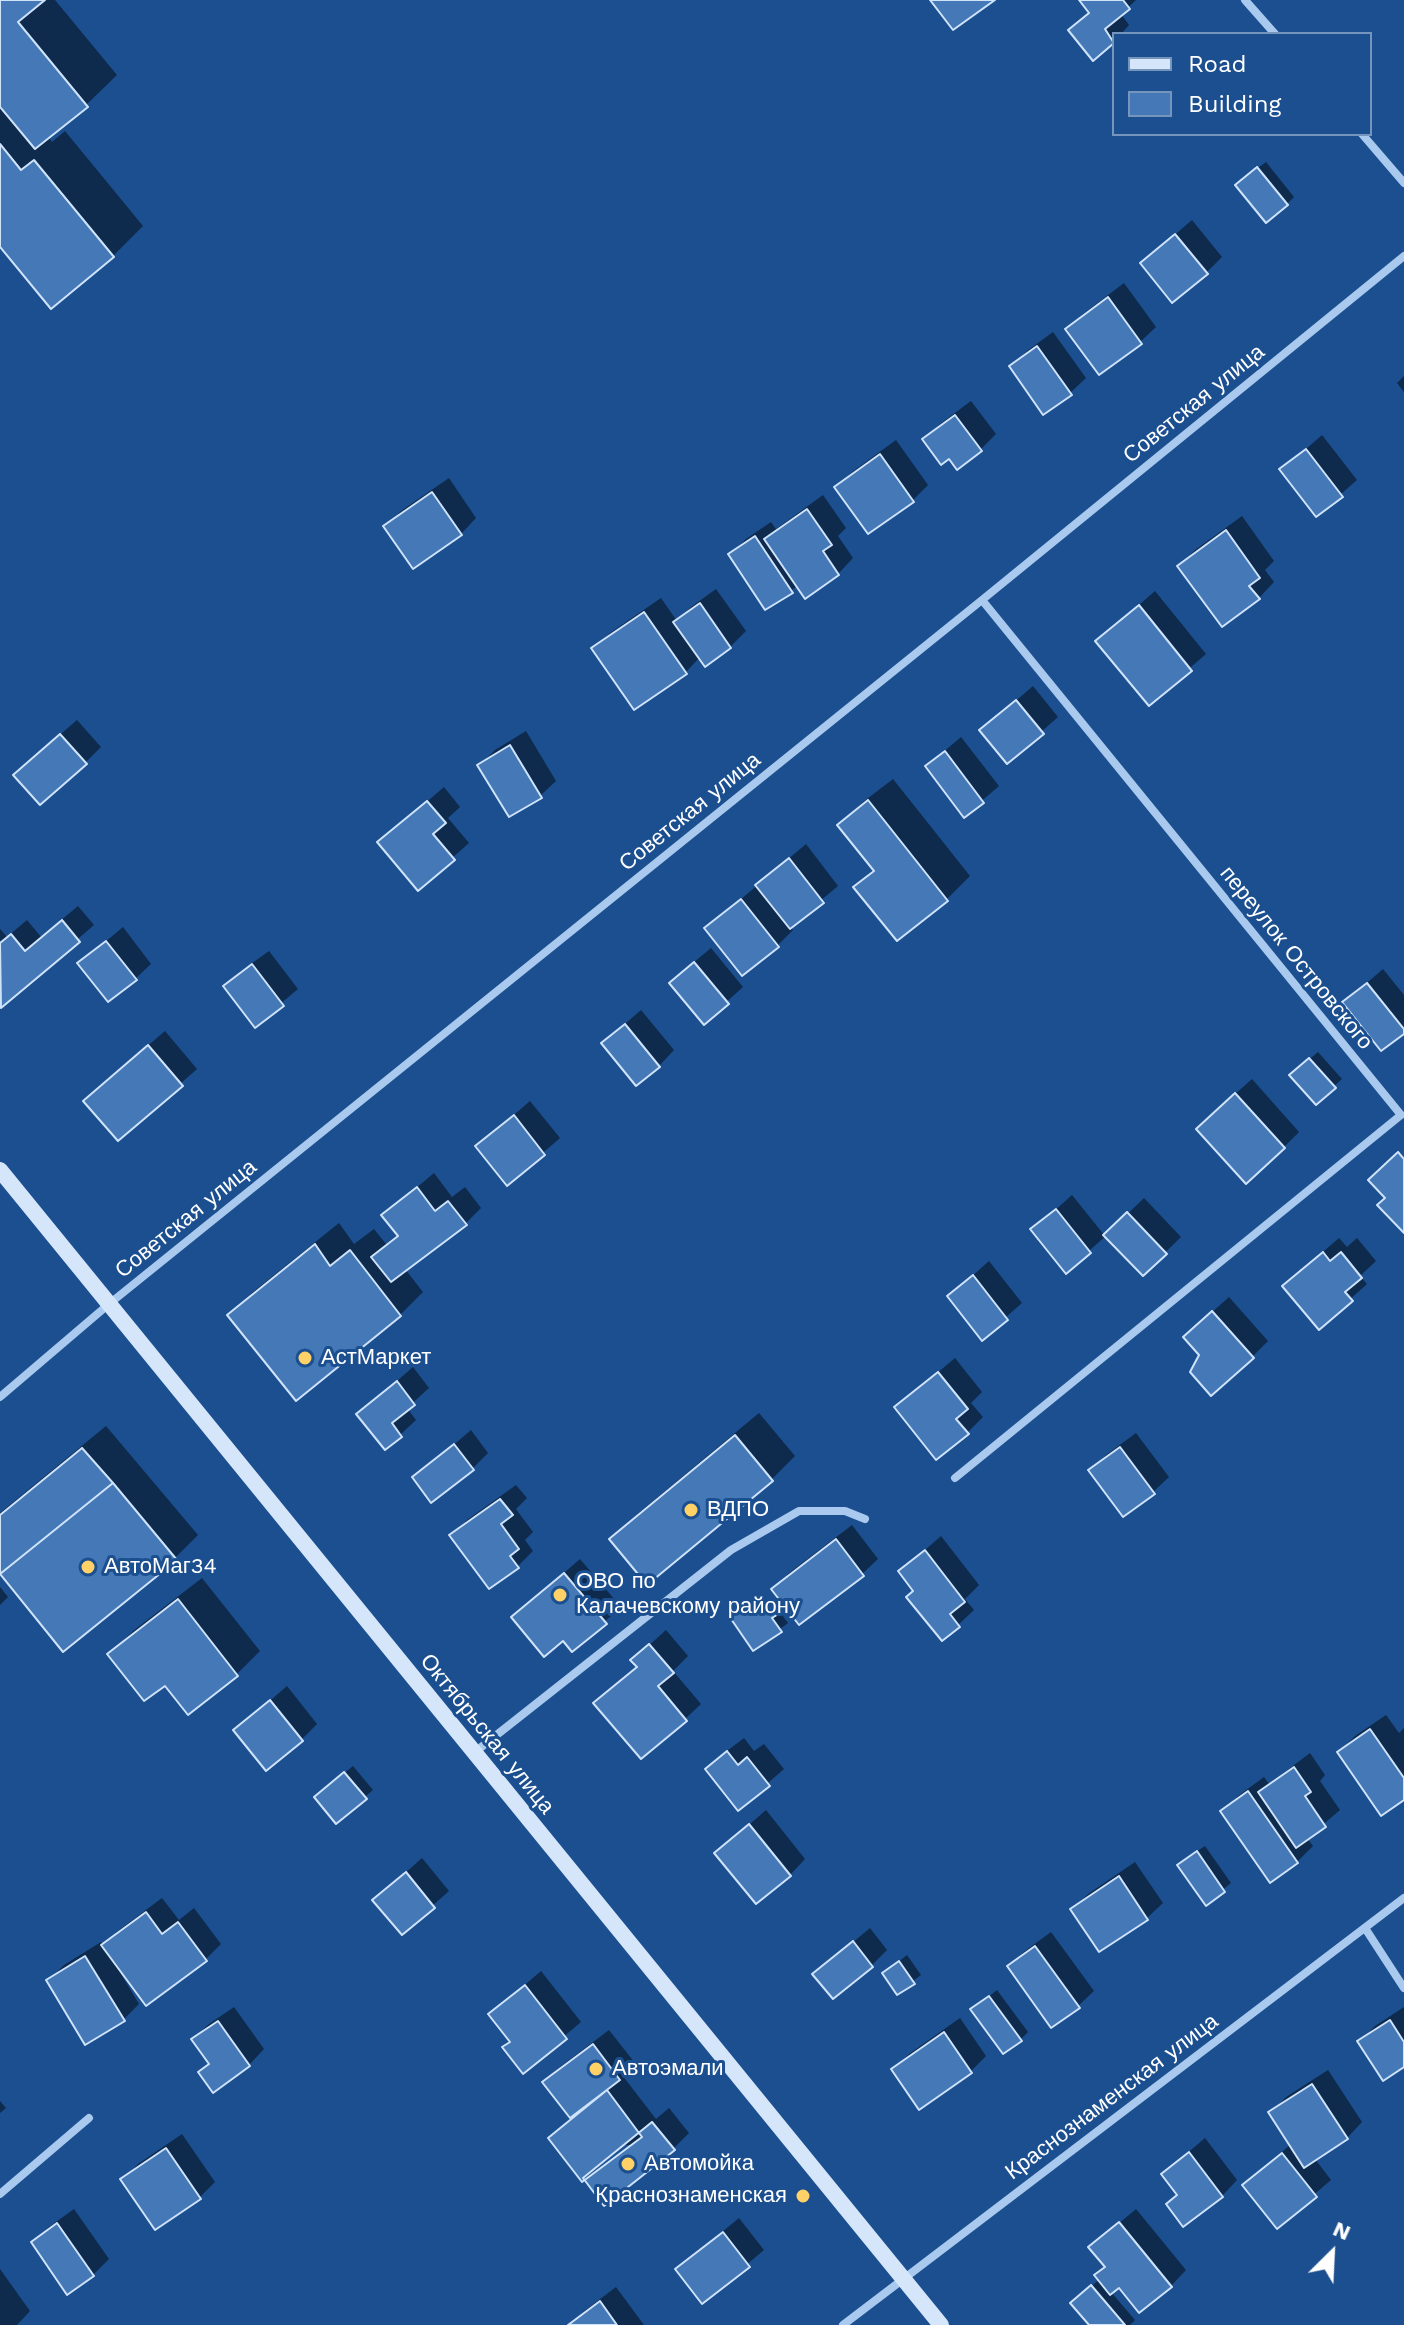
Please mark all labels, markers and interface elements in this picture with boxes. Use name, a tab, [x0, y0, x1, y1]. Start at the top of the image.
legend	[1112, 32, 1372, 136]
text: Road	[1188, 50, 1247, 78]
text: Building	[1188, 90, 1281, 118]
street label: Советская улица	[1118, 339, 1270, 469]
street label: Советская улица	[614, 747, 766, 877]
street label: переулок Островского	[1214, 861, 1378, 1055]
street label: Советская улица	[110, 1154, 262, 1284]
place label: АстМаркет	[321, 1345, 431, 1371]
marker: АстМаркет	[296, 1349, 314, 1367]
place label: ВДПО	[707, 1497, 769, 1523]
marker: ВДПО	[682, 1501, 700, 1519]
place label: АвтоМаг34	[104, 1554, 217, 1580]
marker: АвтоМаг34	[79, 1558, 97, 1576]
place label: ОВО по Калачевскому району	[576, 1569, 800, 1620]
marker: ОВО по Калачевскому району	[551, 1586, 569, 1604]
street label: Октябрьская улица	[414, 1649, 560, 1819]
street label: Краснознаменская улица	[1000, 2008, 1224, 2186]
place label: Автоэмали	[612, 2056, 724, 2082]
marker: Автоэмали	[587, 2060, 605, 2078]
place label: Автомойка	[644, 2151, 754, 2177]
marker: Автомойка	[619, 2155, 637, 2173]
place label: Краснознаменская	[595, 2183, 787, 2209]
marker: Краснознаменская	[794, 2187, 812, 2205]
north arrow	[1292, 2213, 1372, 2293]
text: N	[1329, 2216, 1355, 2245]

